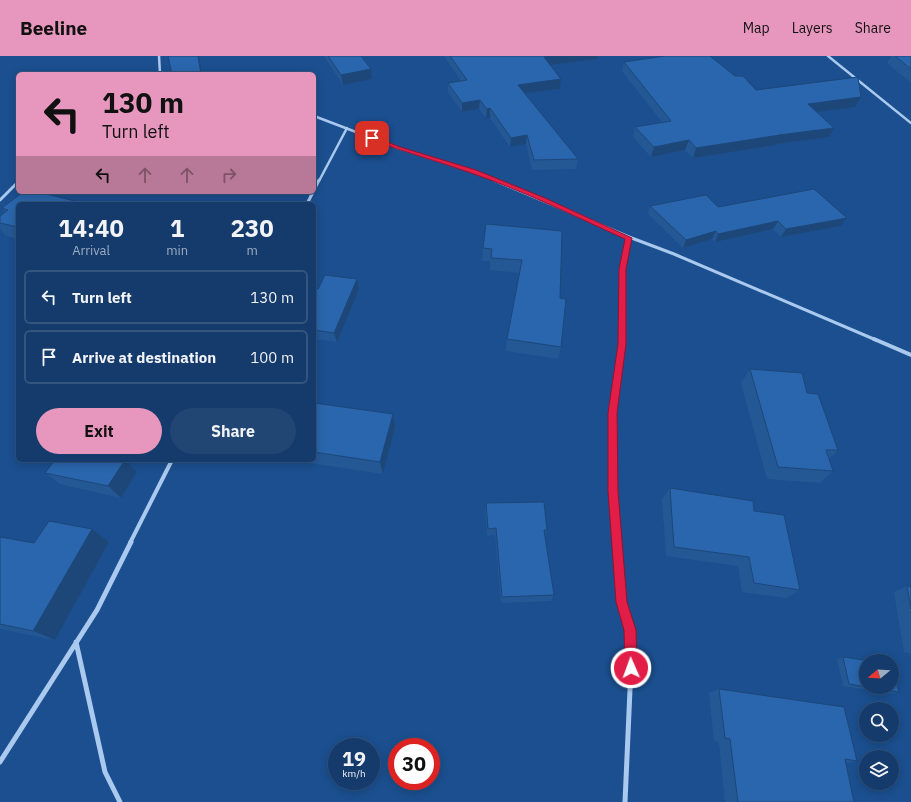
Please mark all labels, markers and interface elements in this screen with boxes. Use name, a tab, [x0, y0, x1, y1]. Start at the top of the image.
text: Beeline	[20, 16, 87, 40]
text: Map	[743, 19, 770, 37]
text: Layers	[792, 19, 833, 37]
text: Share	[855, 19, 891, 37]
text: 130 m	[102, 84, 184, 121]
icon: left	[36, 88, 88, 140]
text: Turn left	[102, 120, 170, 143]
pin	[355, 121, 389, 155]
icon: arrive	[361, 127, 383, 149]
icon: left	[92, 164, 114, 186]
icon: ahead	[134, 164, 156, 186]
icon: ahead	[176, 164, 198, 186]
icon: right	[218, 164, 240, 186]
text: 14:40	[58, 212, 124, 244]
text: 1	[170, 212, 184, 244]
text: 230	[230, 212, 274, 244]
text: Arrival	[72, 242, 110, 259]
text: min	[166, 242, 188, 259]
text: m	[246, 242, 258, 259]
icon: left	[38, 286, 60, 308]
text: Turn left	[72, 288, 132, 307]
text: 130 m	[250, 288, 294, 307]
icon: arrive	[38, 346, 60, 368]
text: Arrive at destination	[72, 348, 216, 367]
text: 100 m	[250, 348, 294, 367]
button: Exit	[36, 408, 162, 454]
button: Share	[170, 408, 296, 454]
position arrow	[610, 647, 652, 689]
north arrow	[859, 654, 899, 694]
map controls	[859, 654, 899, 790]
button: search	[859, 702, 899, 742]
speed limit sign: 30	[388, 738, 440, 790]
text: 19	[342, 745, 366, 772]
button: layers	[859, 750, 899, 790]
text: km/h	[342, 767, 366, 780]

